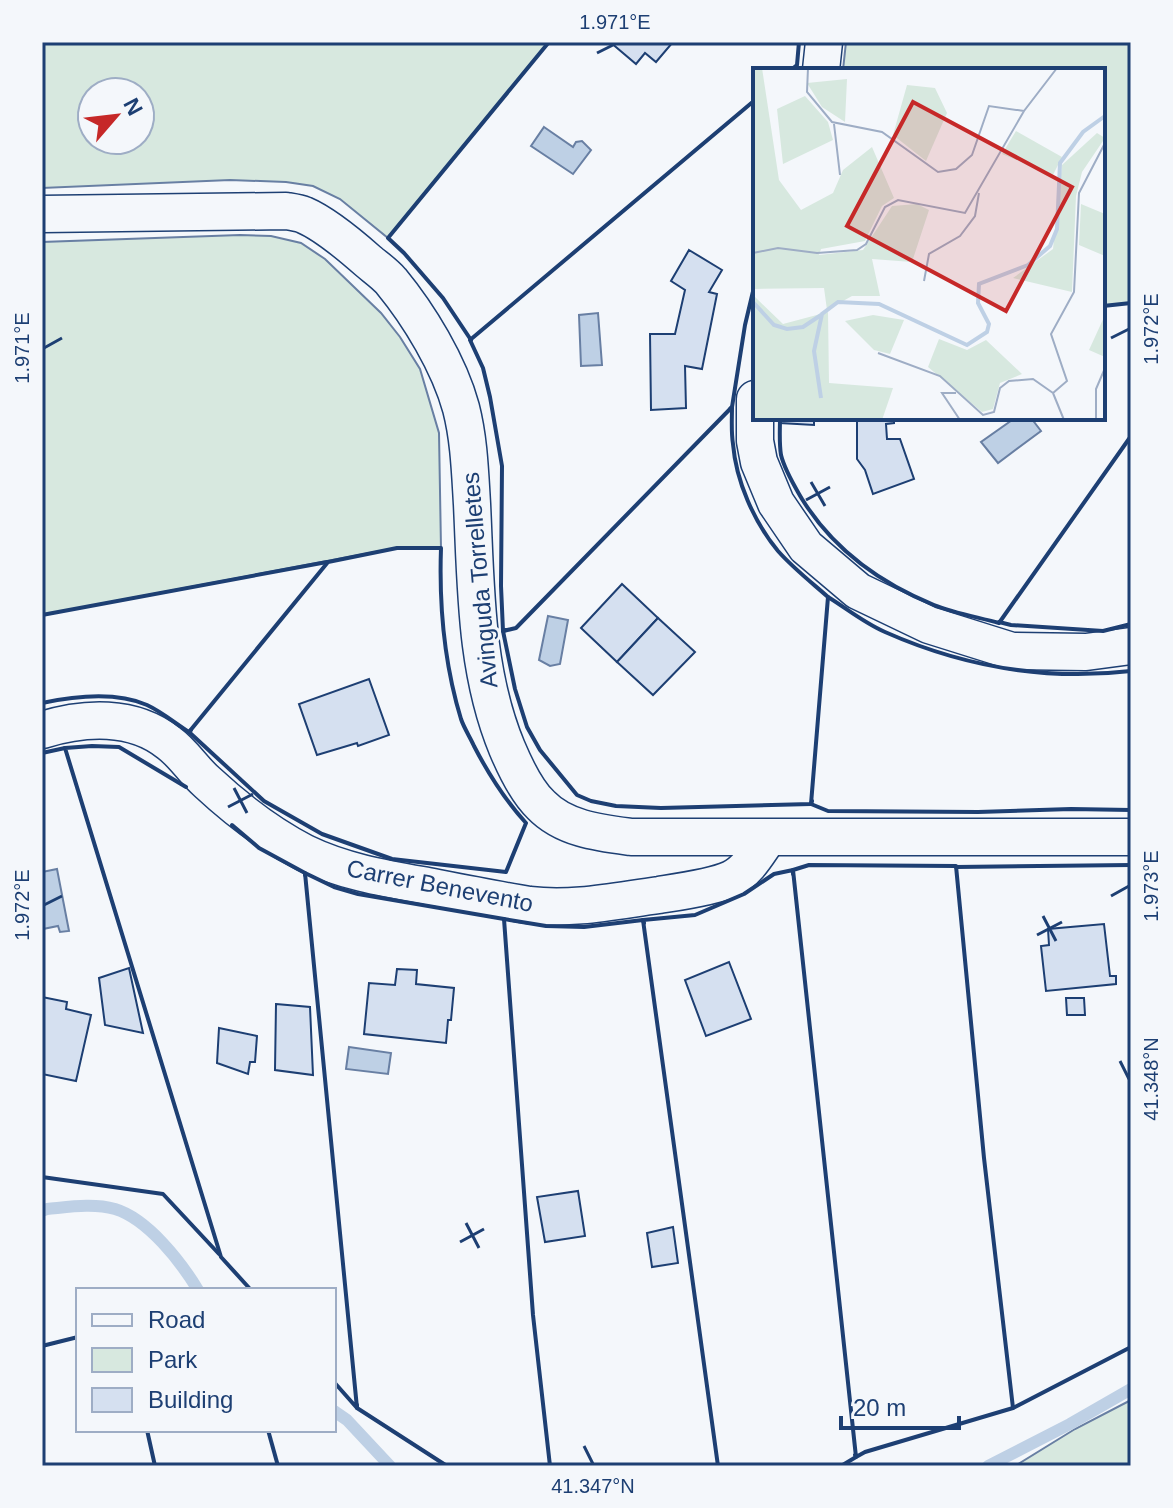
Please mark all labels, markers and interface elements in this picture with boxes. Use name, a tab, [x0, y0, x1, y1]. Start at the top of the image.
text: 1.971°E	[579, 11, 651, 33]
inset map	[753, 68, 1105, 420]
north arrow	[76, 76, 156, 156]
text: N	[118, 94, 148, 120]
text: 1.972°E	[1140, 293, 1162, 365]
text: 1.971°E	[11, 312, 33, 384]
street label: Avinguda Torrelletes	[457, 471, 502, 689]
text: 1.973°E	[1140, 850, 1162, 922]
street label: Carrer Benevento	[345, 854, 536, 917]
text: 1.972°E	[11, 869, 33, 941]
text: 41.348°N	[1140, 1037, 1162, 1121]
legend	[76, 1288, 336, 1432]
text: Road	[148, 1306, 205, 1333]
text: Park	[148, 1346, 198, 1373]
scale bar	[841, 1380, 959, 1430]
text: Building	[148, 1386, 233, 1413]
text: 20 m	[853, 1394, 906, 1421]
text: 41.347°N	[551, 1475, 635, 1497]

